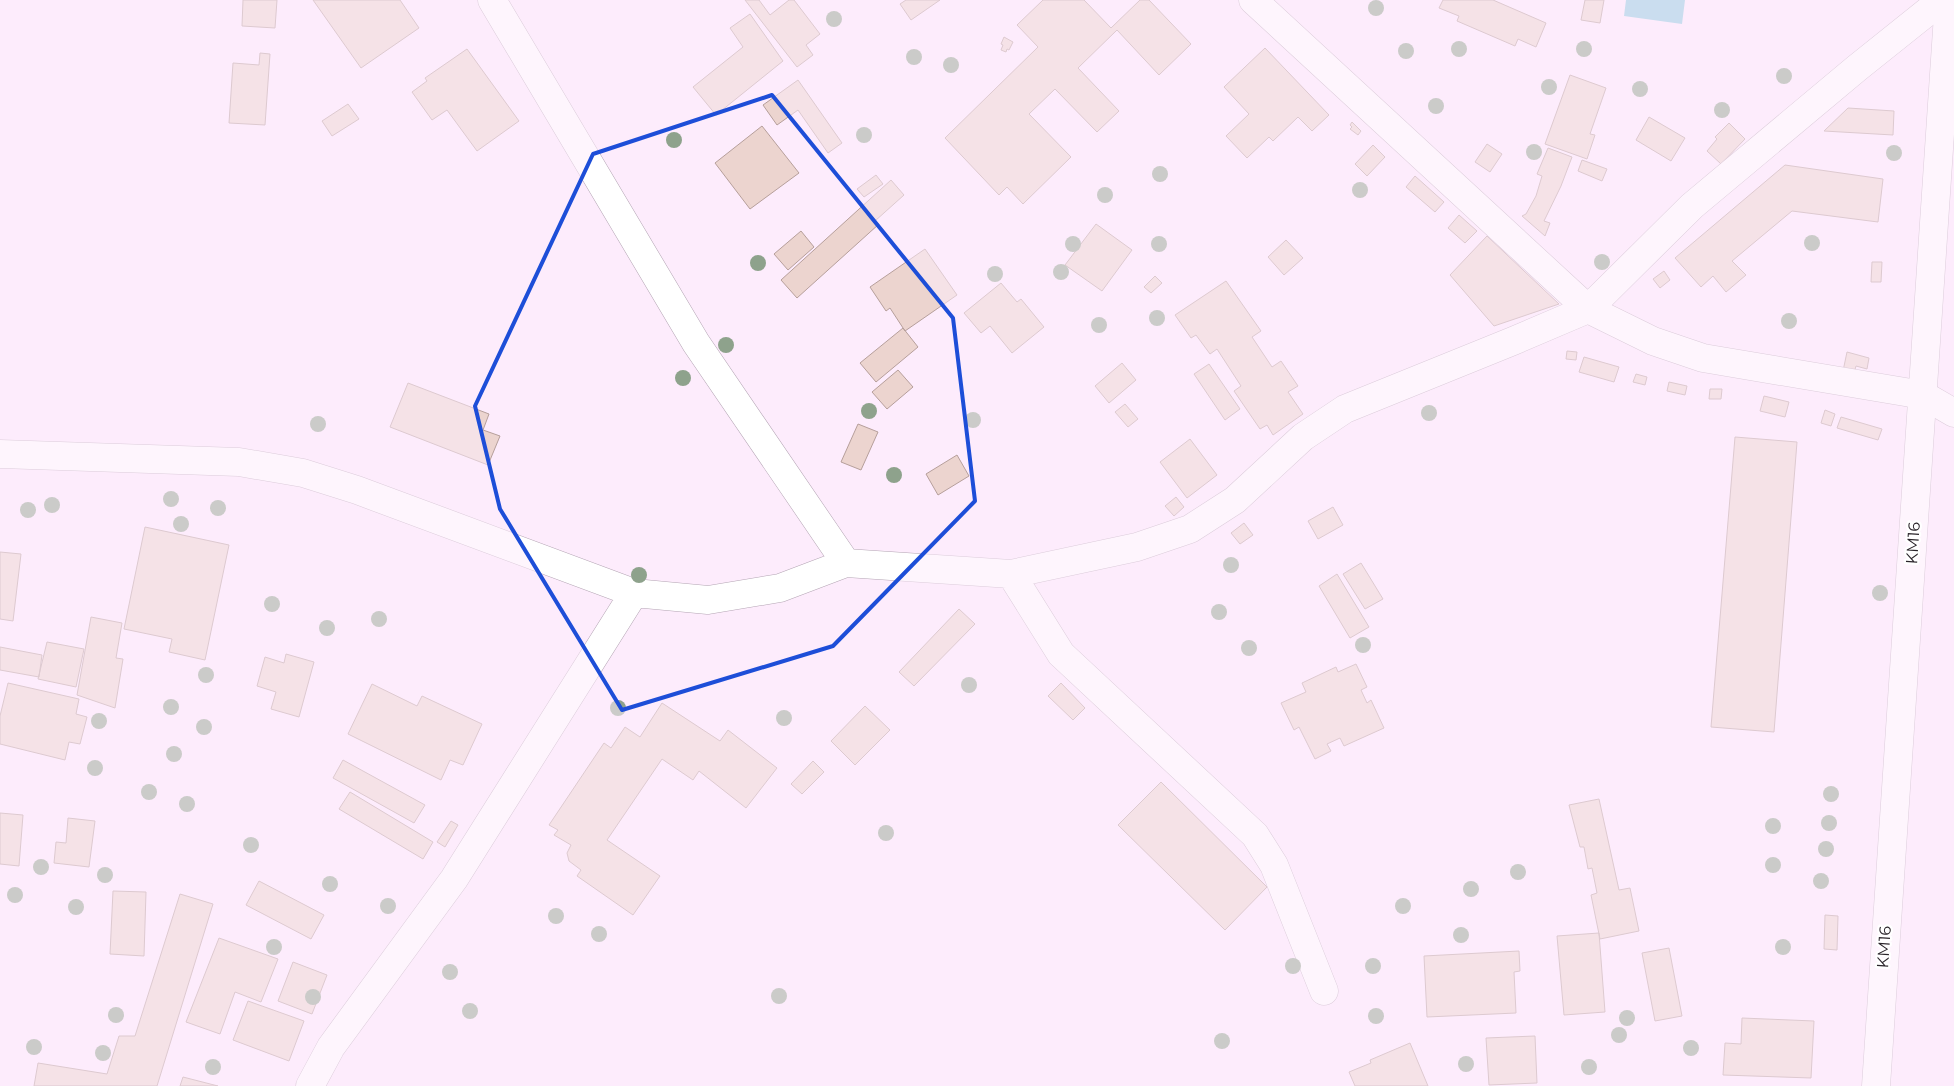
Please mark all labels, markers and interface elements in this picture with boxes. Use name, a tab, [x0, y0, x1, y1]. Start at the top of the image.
street label: KM16	[1902, 521, 1924, 565]
street label: KM16	[1873, 925, 1895, 969]

